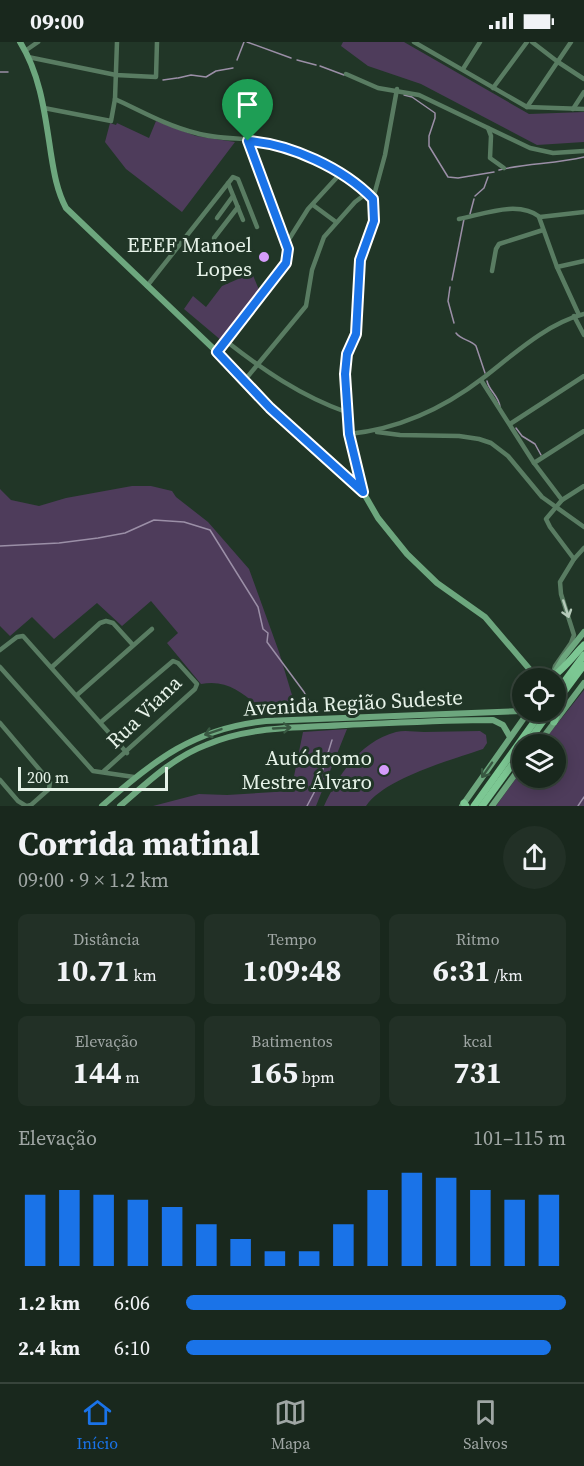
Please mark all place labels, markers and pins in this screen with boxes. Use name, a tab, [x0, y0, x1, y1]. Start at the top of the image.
pin	[222, 79, 273, 141]
place label: EEEF Manoel Lopes	[127, 230, 252, 283]
marker: EEEF Manoel Lopes	[257, 250, 271, 264]
place label: Autódromo Mestre Álvaro	[242, 743, 372, 796]
marker: Autódromo Mestre Álvaro	[377, 763, 391, 777]

